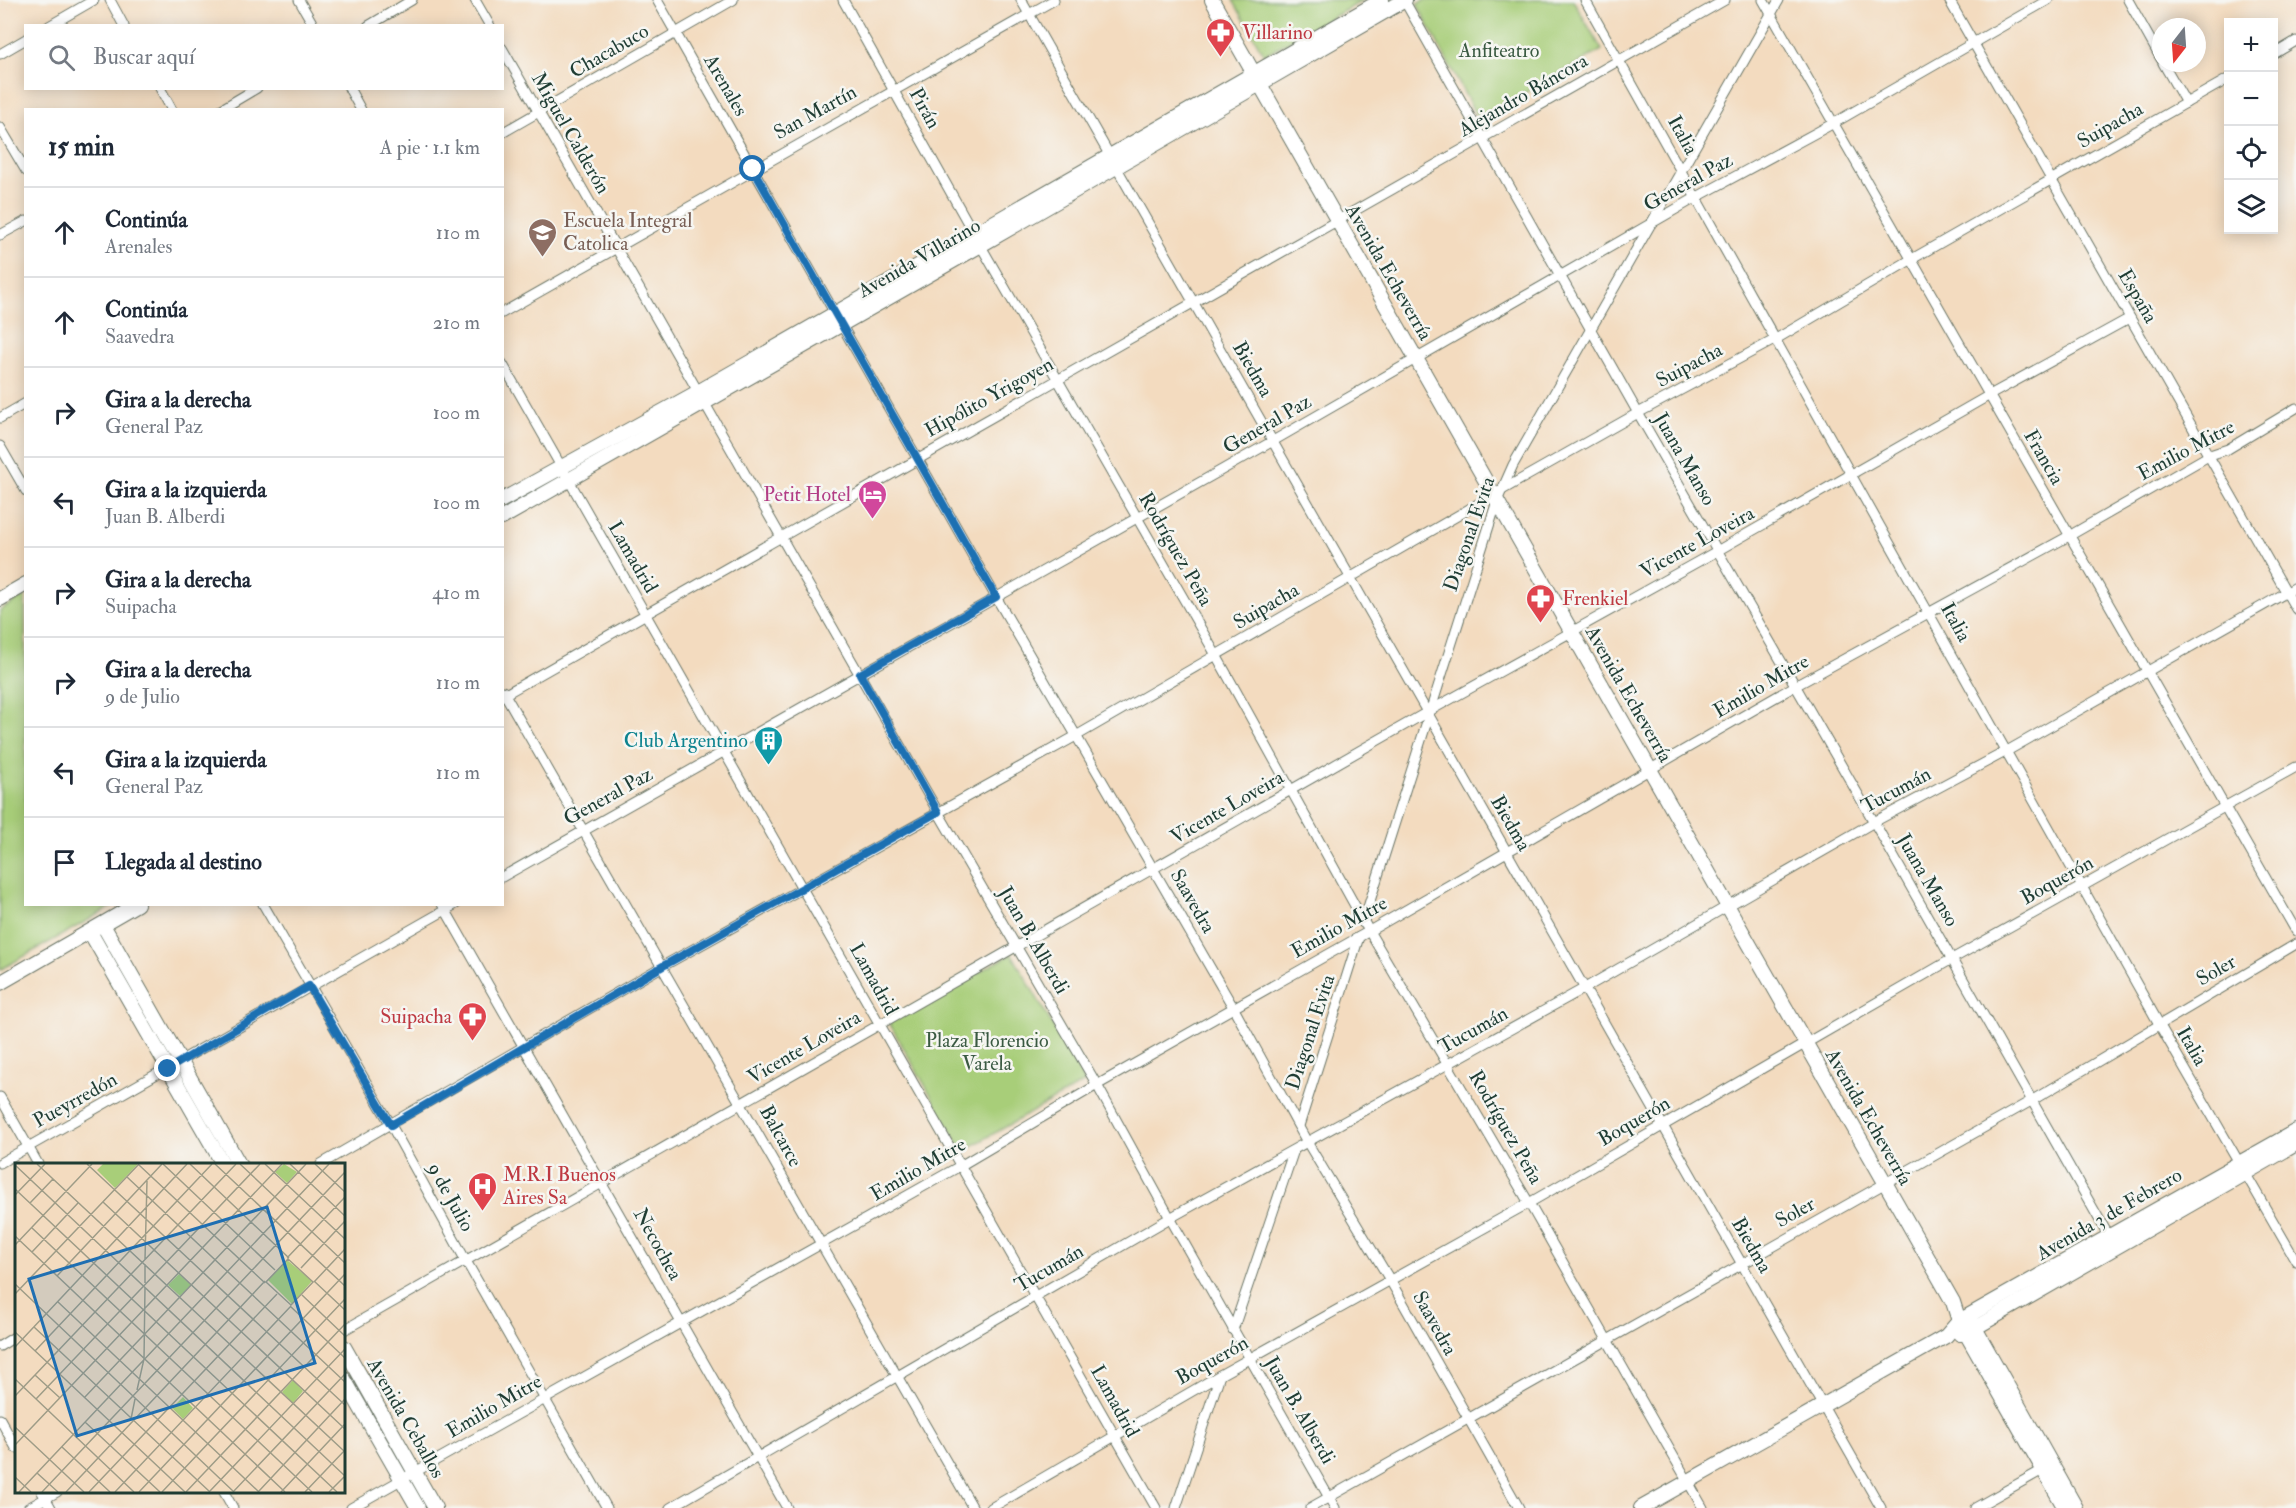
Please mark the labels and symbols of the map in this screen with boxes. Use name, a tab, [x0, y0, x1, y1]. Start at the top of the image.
pharmacy icon: Villarino	[1205, 16, 1237, 58]
street label: Chacabuco	[565, 18, 653, 84]
north arrow	[2152, 18, 2206, 72]
place label: Villarino	[1242, 20, 1313, 45]
park label: Anfiteatro	[1458, 38, 1539, 63]
street label: Alejandro Báncora	[1453, 47, 1593, 143]
street label: Arenales	[698, 49, 754, 120]
street label: Miguel Calderón	[526, 68, 616, 198]
street label: San Martín	[769, 79, 861, 145]
street label: Pirán	[904, 83, 946, 133]
street label: Suipacha	[2073, 96, 2148, 155]
street label: Italia	[1662, 111, 1704, 160]
street label: General Paz	[1639, 147, 1737, 217]
route start	[739, 155, 765, 181]
street label: Avenida Echeverría	[1339, 198, 1439, 345]
place label: Escuela Integral Catolica	[563, 208, 692, 256]
street label: Avenida Villarino	[852, 213, 985, 304]
school or university icon: Escuela Integral Catolica	[526, 216, 558, 258]
street label: España	[2112, 265, 2164, 329]
street label: Biedma	[1227, 337, 1279, 402]
street label: Suipacha	[1651, 337, 1728, 394]
street label: Hipólito Yrigoyen	[920, 351, 1058, 444]
street label: General Paz	[1218, 389, 1316, 459]
street label: Juana Manso	[1648, 407, 1722, 510]
street label: Emilio Mitre	[2133, 414, 2239, 486]
street label: Francia	[2018, 425, 2070, 490]
street label: Diagonal Evita	[1438, 473, 1501, 595]
hotel icon: Petit Hotel	[856, 478, 888, 520]
place label: Petit Hotel	[763, 482, 851, 507]
street label: Rodríguez Peña	[1133, 488, 1219, 611]
street label: Vicente Loveira	[1635, 500, 1759, 584]
street label: Lamadrid	[602, 517, 664, 598]
street label: Suipacha	[1229, 577, 1304, 636]
pharmacy icon: Frenkiel	[1525, 582, 1557, 624]
place label: Frenkiel	[1562, 586, 1628, 611]
street label: Italia	[1935, 598, 1977, 647]
street label: Avenida Echeverría	[1579, 620, 1679, 767]
street label: Emilio Mitre	[1709, 649, 1813, 723]
building icon: Club Argentino	[753, 724, 785, 766]
place label: Club Argentino	[624, 728, 748, 753]
street label: General Paz	[559, 761, 657, 831]
street label: Tucumán	[1857, 761, 1935, 819]
street label: Vicente Loveira	[1166, 764, 1289, 850]
street label: Biedma	[1485, 791, 1537, 856]
street label: Juana Manso	[1891, 828, 1965, 931]
street label: Boquerón	[2016, 850, 2098, 910]
street label: Saavedra	[1165, 865, 1222, 938]
street label: Juan B. Alberdi	[993, 881, 1075, 998]
street label: Emilio Mitre	[1286, 890, 1392, 964]
street label: Lamadrid	[844, 938, 904, 1020]
street label: Soler	[2192, 949, 2241, 991]
street label: Diagonal Evita	[1280, 970, 1341, 1093]
pharmacy icon: Suipacha	[457, 1000, 489, 1042]
street label: Tucumán	[1434, 1001, 1512, 1059]
place label: Suipacha	[380, 1004, 453, 1030]
street label: Vicente Loveira	[743, 1004, 866, 1090]
street label: Italia	[2171, 1022, 2214, 1071]
park label: Plaza Florencio Varela	[925, 1028, 1049, 1076]
street label: Avenida Echeverría	[1819, 1043, 1919, 1190]
route end	[154, 1055, 180, 1081]
street label: Rodríguez Peña	[1463, 1066, 1549, 1189]
street label: Pueyrredón	[29, 1067, 121, 1133]
street label: Boquerón	[1593, 1090, 1675, 1152]
street label: Balcarce	[754, 1101, 808, 1171]
street label: Emilio Mitre	[866, 1132, 970, 1206]
street label: 9 de Julio	[421, 1156, 480, 1236]
place label: M.R.I Buenos Aires Sa	[502, 1162, 616, 1210]
street label: Avenida 3 de Febrero	[2031, 1162, 2186, 1266]
inset map	[15, 1163, 345, 1493]
hospital icon: M.R.I Buenos Aires Sa	[466, 1170, 498, 1212]
street label: Soler	[1771, 1191, 1820, 1233]
street label: Necochea	[628, 1204, 688, 1285]
street label: Biedma	[1726, 1213, 1778, 1278]
street label: Tucumán	[1010, 1238, 1088, 1298]
street label: Saavedra	[1407, 1287, 1463, 1360]
street label: Boquerón	[1171, 1330, 1253, 1390]
street label: Juan B. Alberdi	[1259, 1351, 1341, 1468]
street label: Avenida Ceballos	[361, 1353, 451, 1483]
street label: Lamadrid	[1085, 1360, 1145, 1442]
street label: Emilio Mitre	[442, 1369, 546, 1443]

